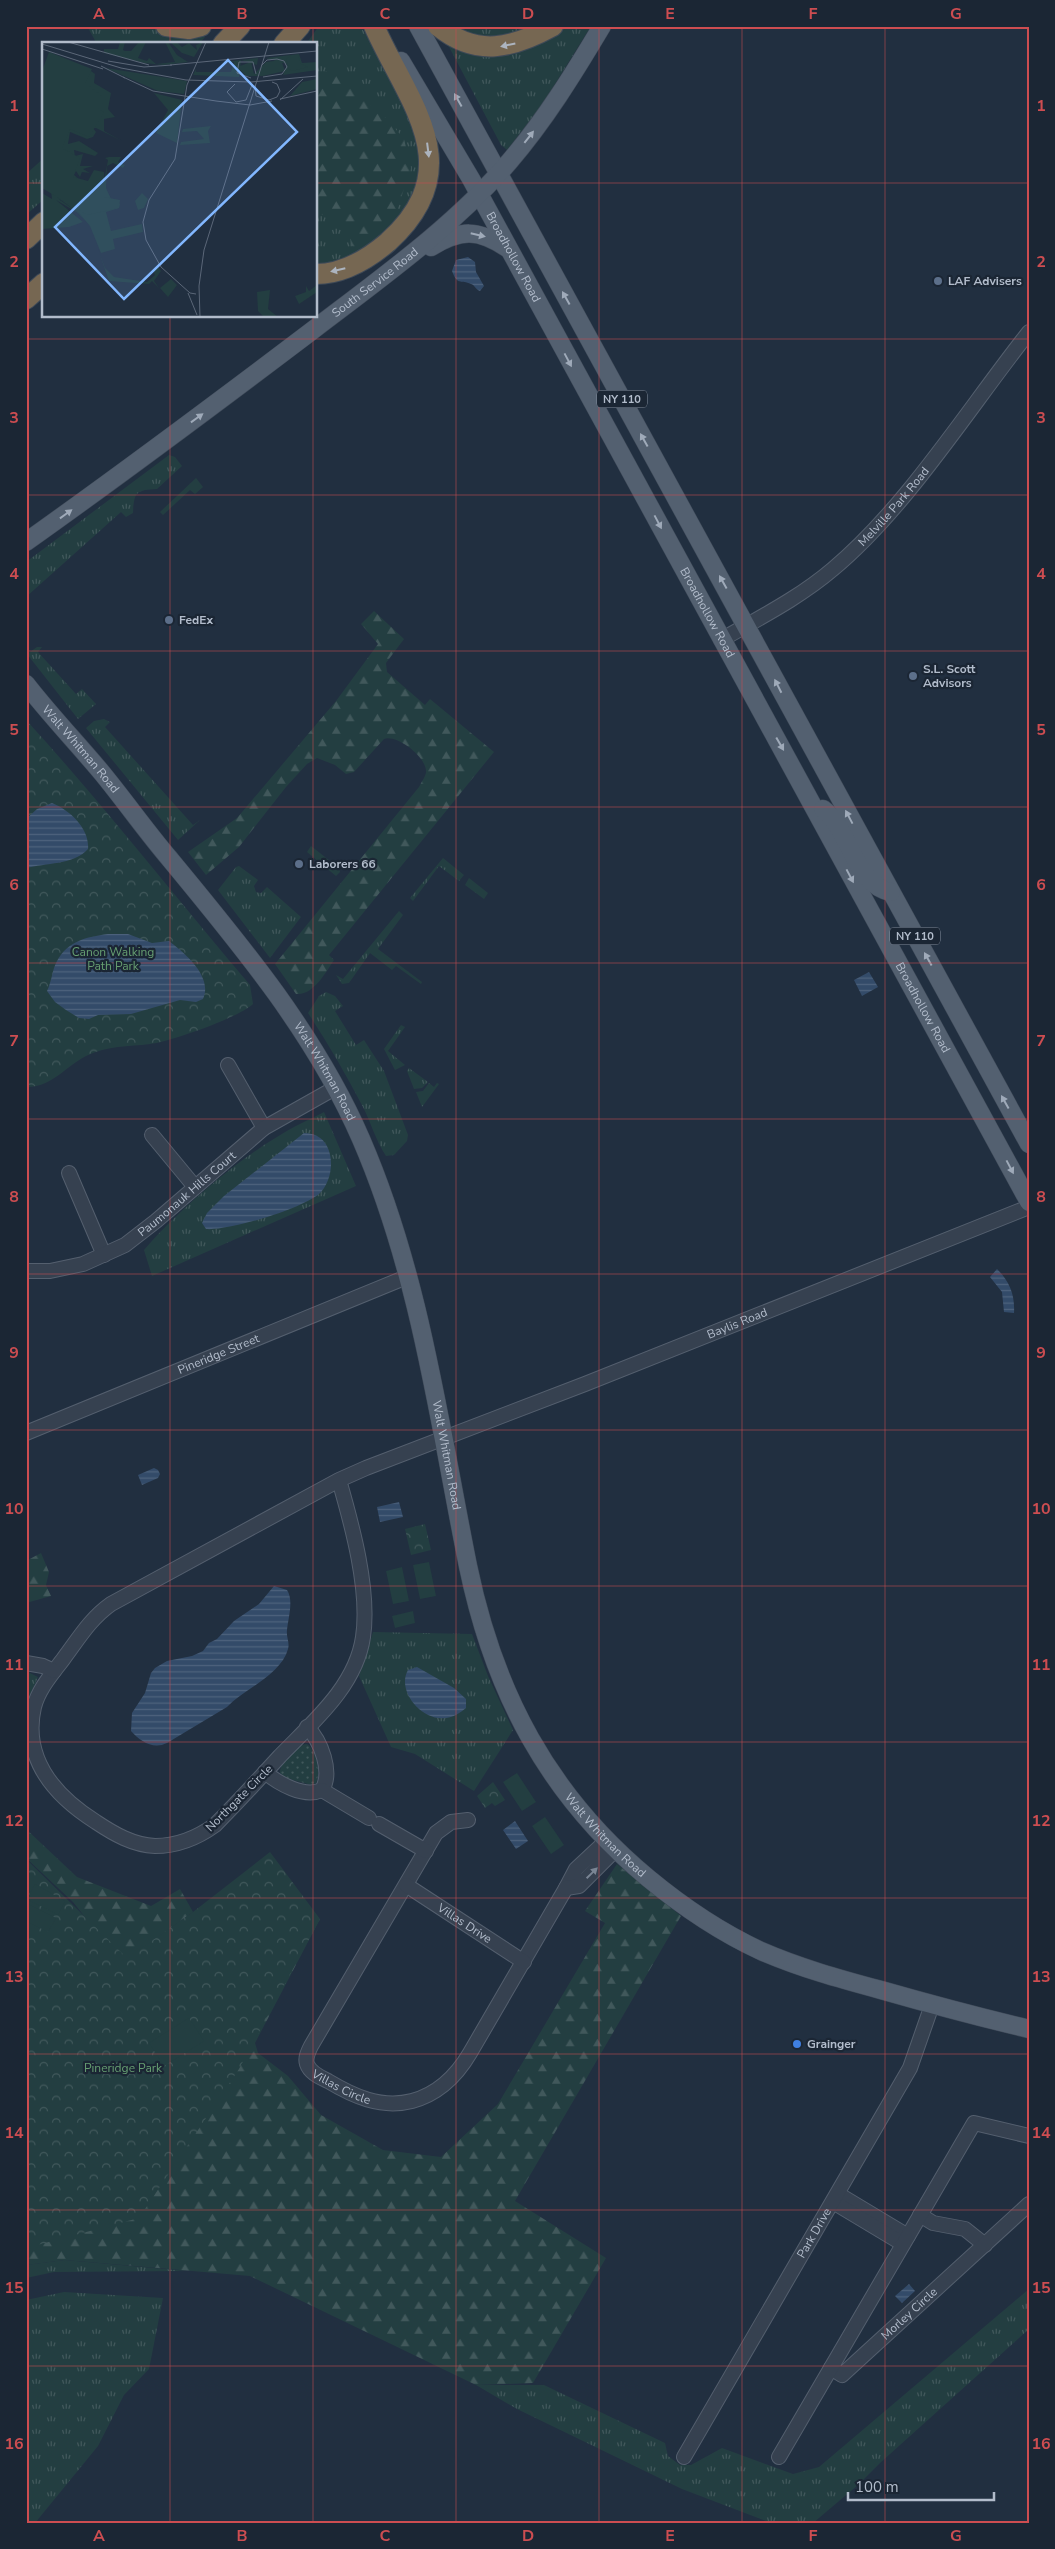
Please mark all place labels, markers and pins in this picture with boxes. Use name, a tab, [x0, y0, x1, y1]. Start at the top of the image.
place label: LAF Advisers	[948, 273, 1022, 289]
marker: LAF Advisers	[932, 275, 944, 287]
place label: FedEx	[179, 612, 213, 628]
marker: FedEx	[163, 614, 175, 626]
place label: S.L. Scott Advisors	[923, 661, 976, 691]
marker: S.L. Scott Advisors	[907, 670, 919, 682]
place label: Laborers 66	[309, 856, 376, 872]
marker: Laborers 66	[293, 858, 305, 870]
place label: Grainger	[807, 2036, 856, 2052]
marker: Grainger	[791, 2038, 803, 2050]

